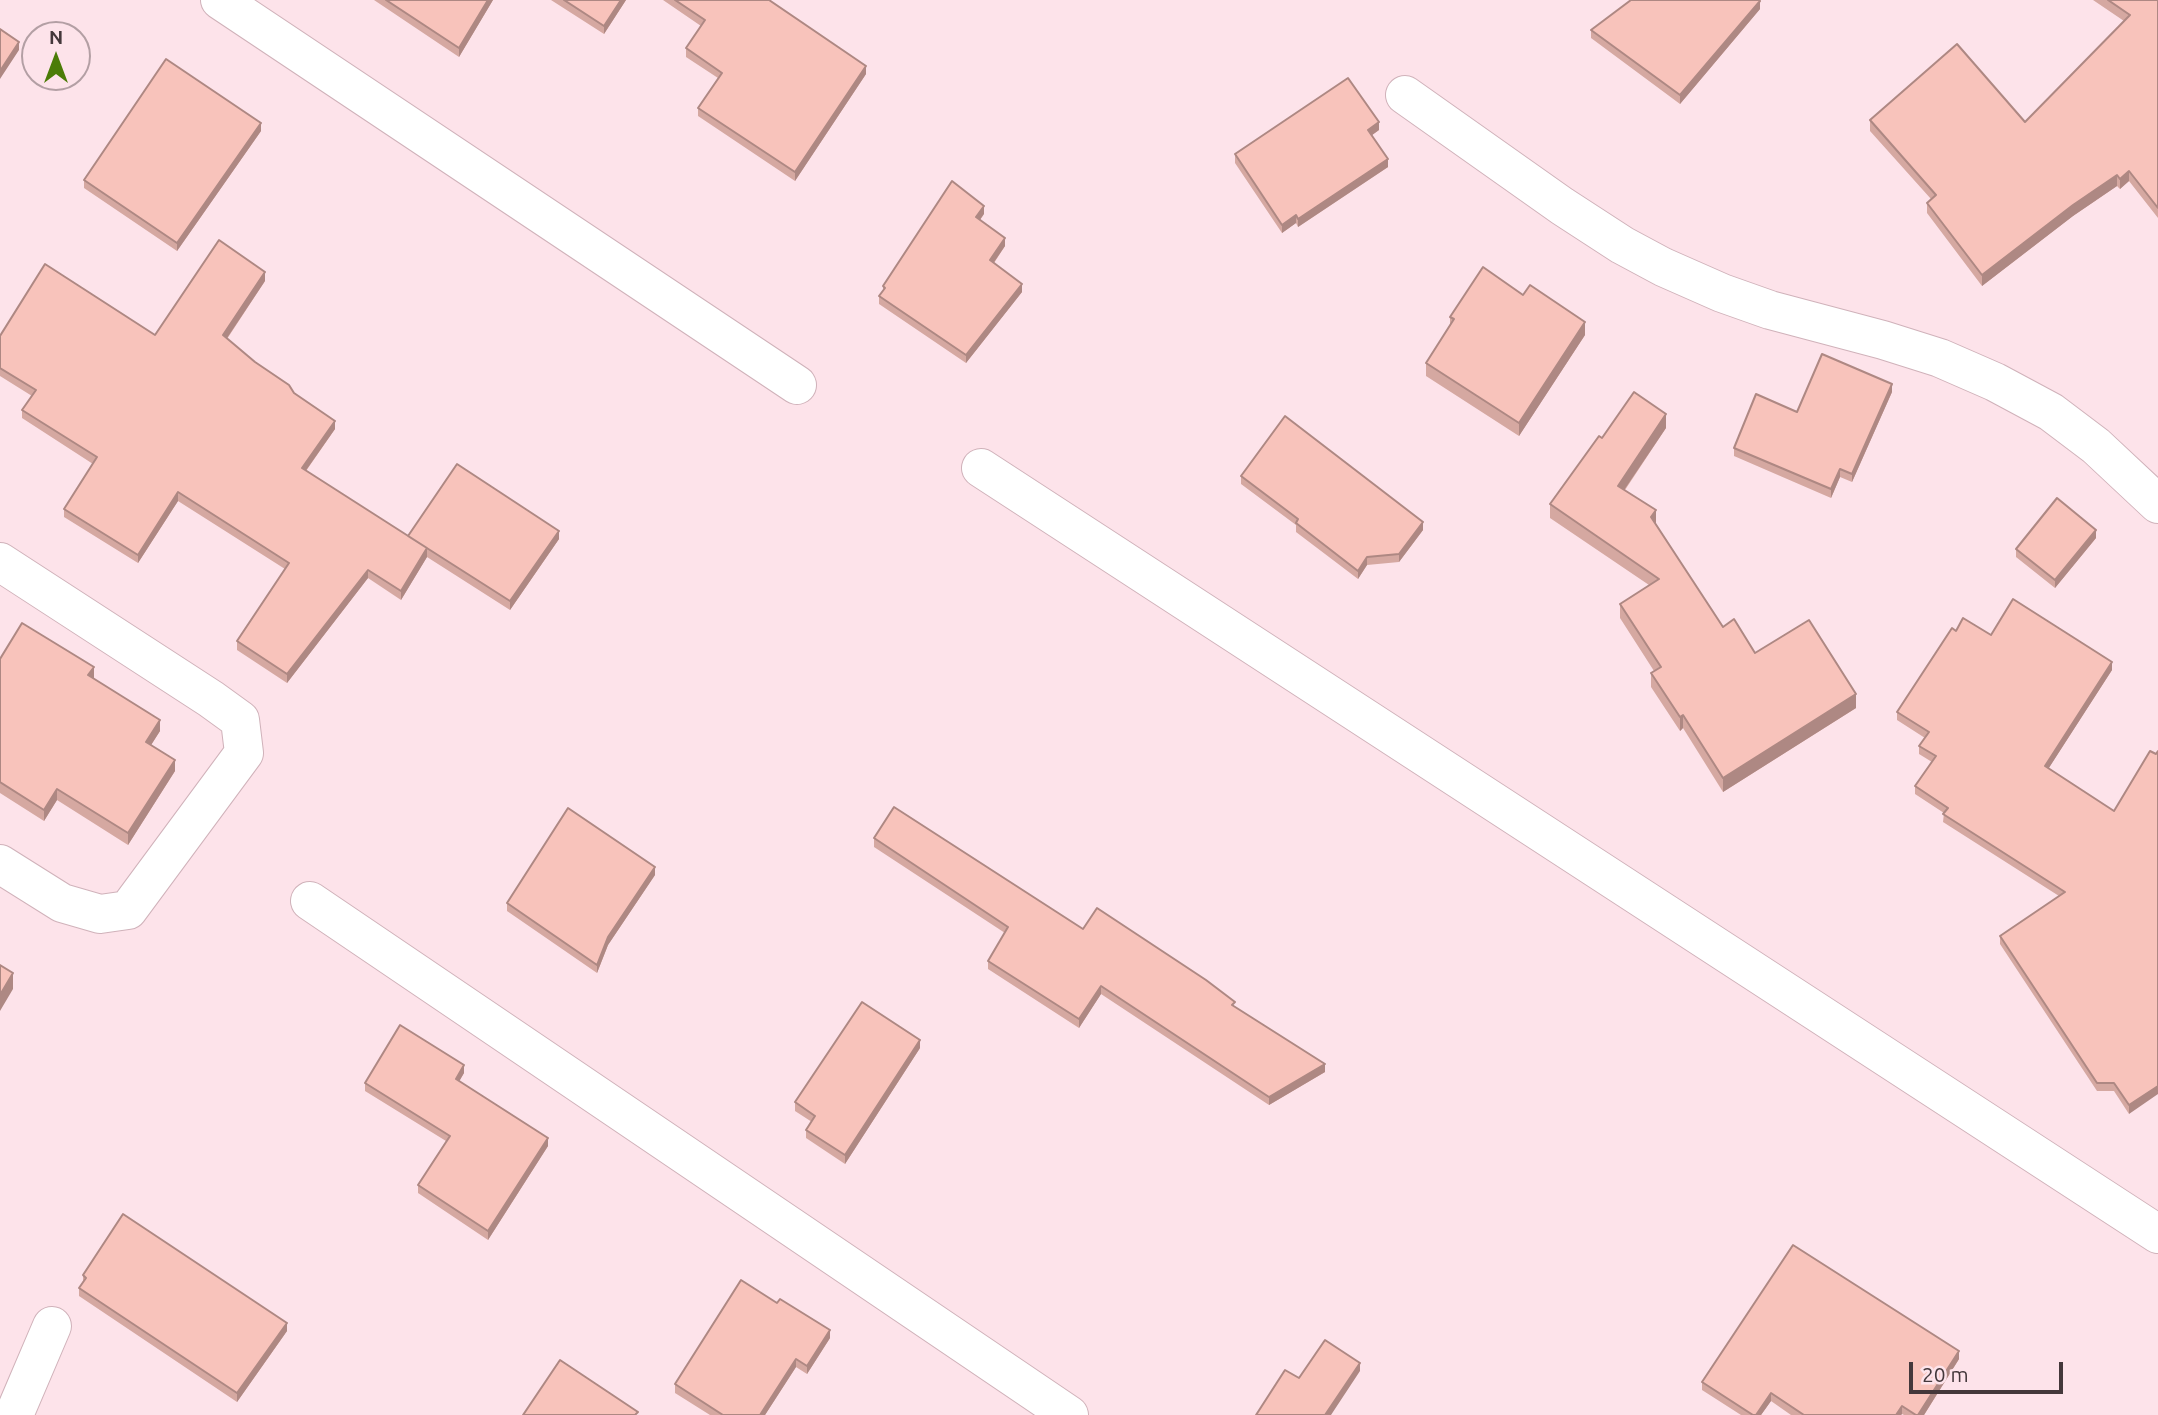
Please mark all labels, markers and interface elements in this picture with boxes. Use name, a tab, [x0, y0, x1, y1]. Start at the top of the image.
north arrow	[21, 21, 91, 91]
text: N	[49, 26, 63, 48]
scale bar	[1913, 1348, 2067, 1392]
text: 20 m	[1922, 1362, 1969, 1386]

